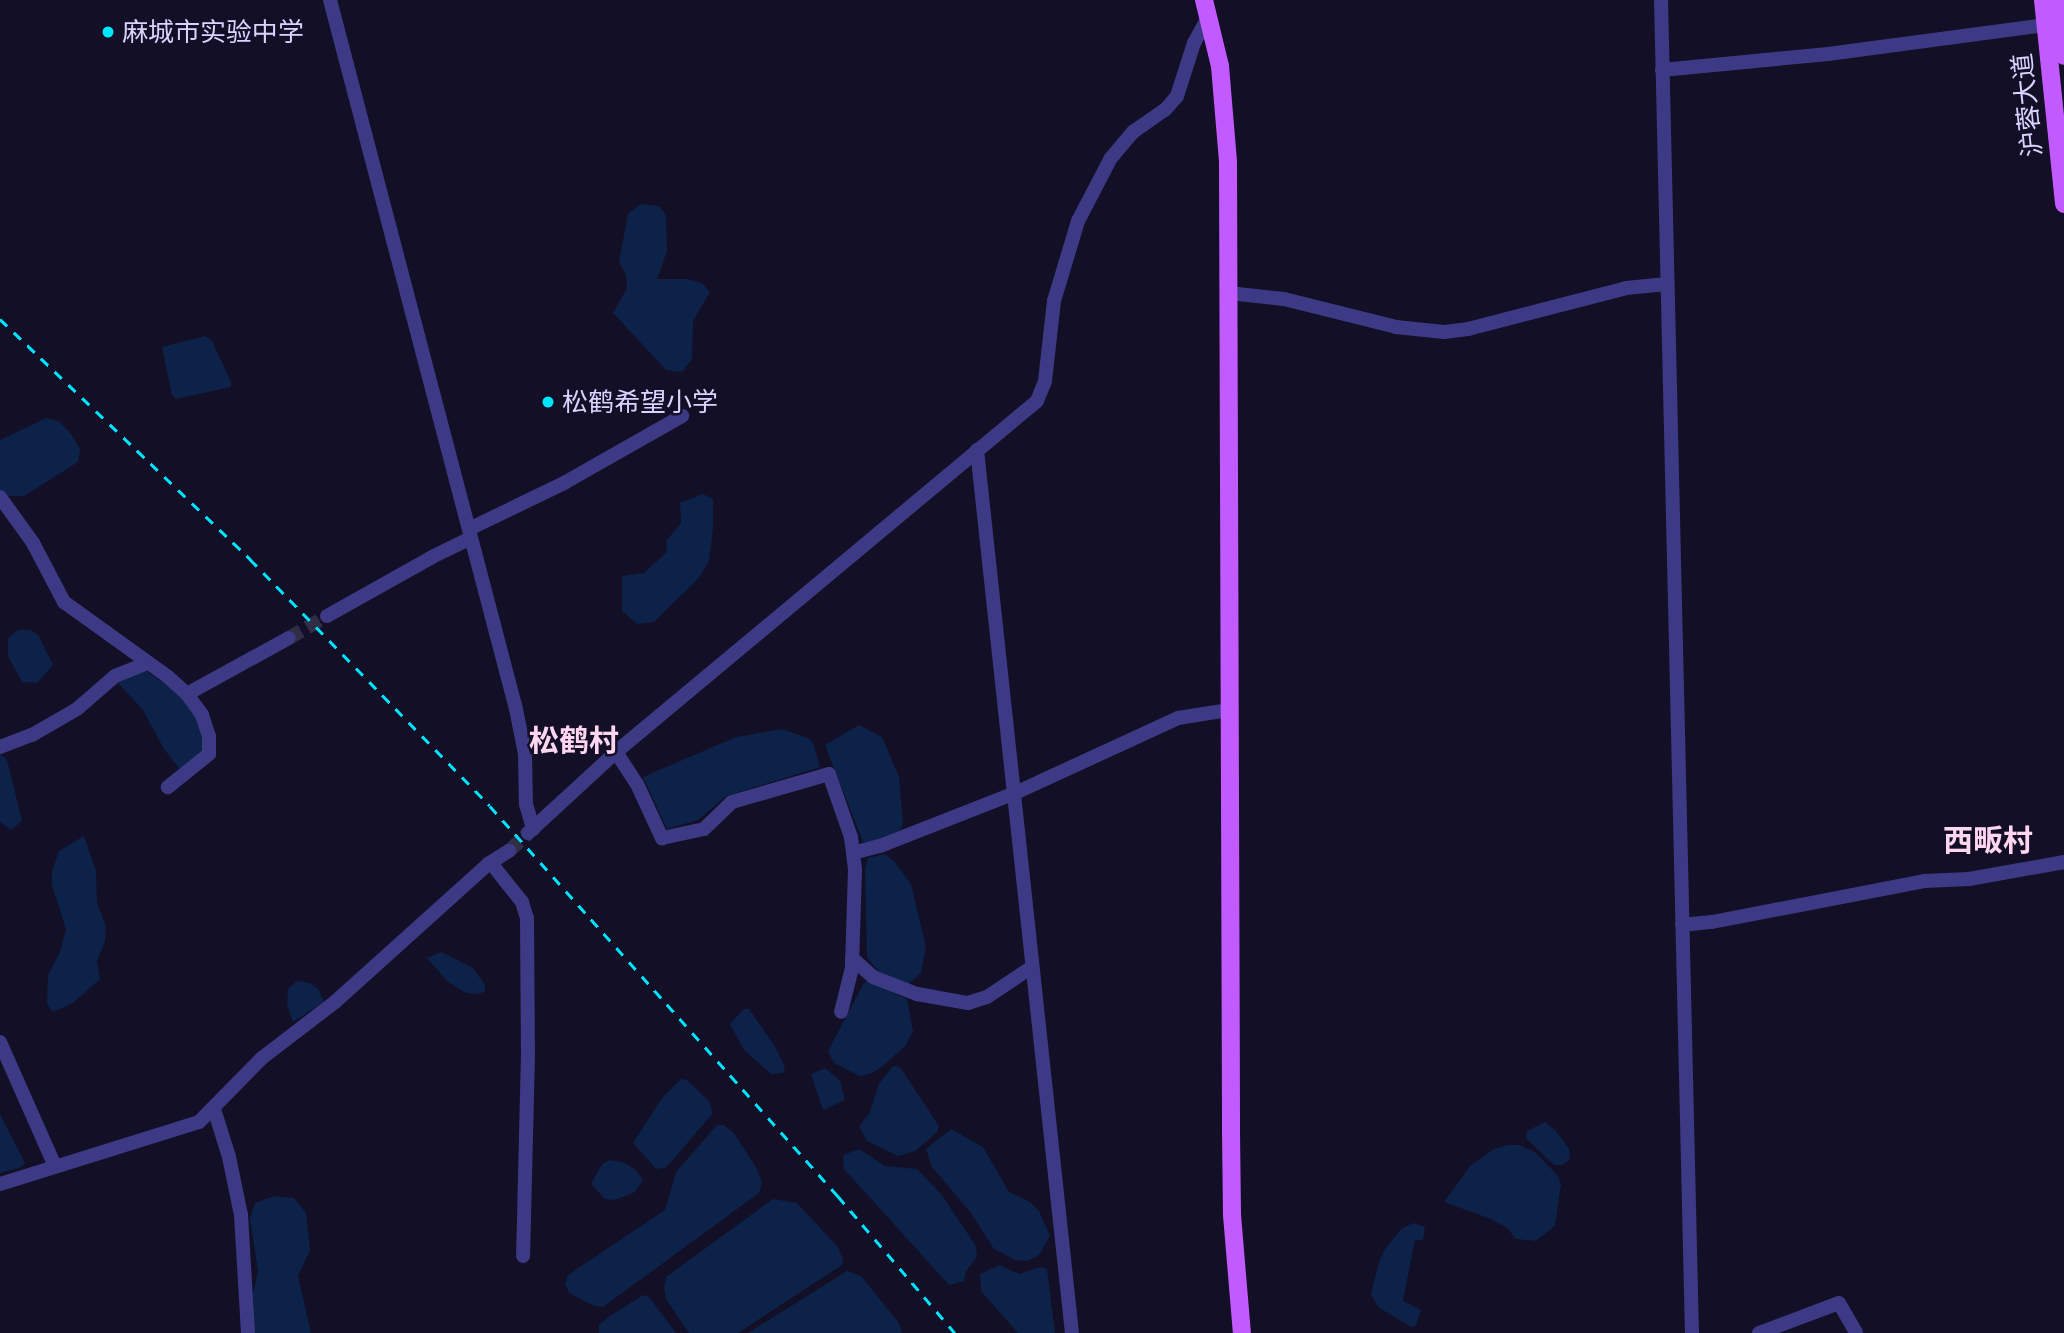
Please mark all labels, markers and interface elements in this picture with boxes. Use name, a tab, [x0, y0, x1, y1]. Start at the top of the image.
place label: 麻城市实验中学	[122, 16, 304, 48]
marker: 麻城市实验中学	[100, 24, 116, 40]
street label: 沪蓉大道	[2006, 52, 2048, 158]
place label: 松鹤希望小学	[562, 386, 718, 418]
marker: 松鹤希望小学	[540, 394, 556, 410]
district label: 松鹤村	[529, 722, 619, 758]
district label: 西畈村	[1943, 822, 2033, 858]

